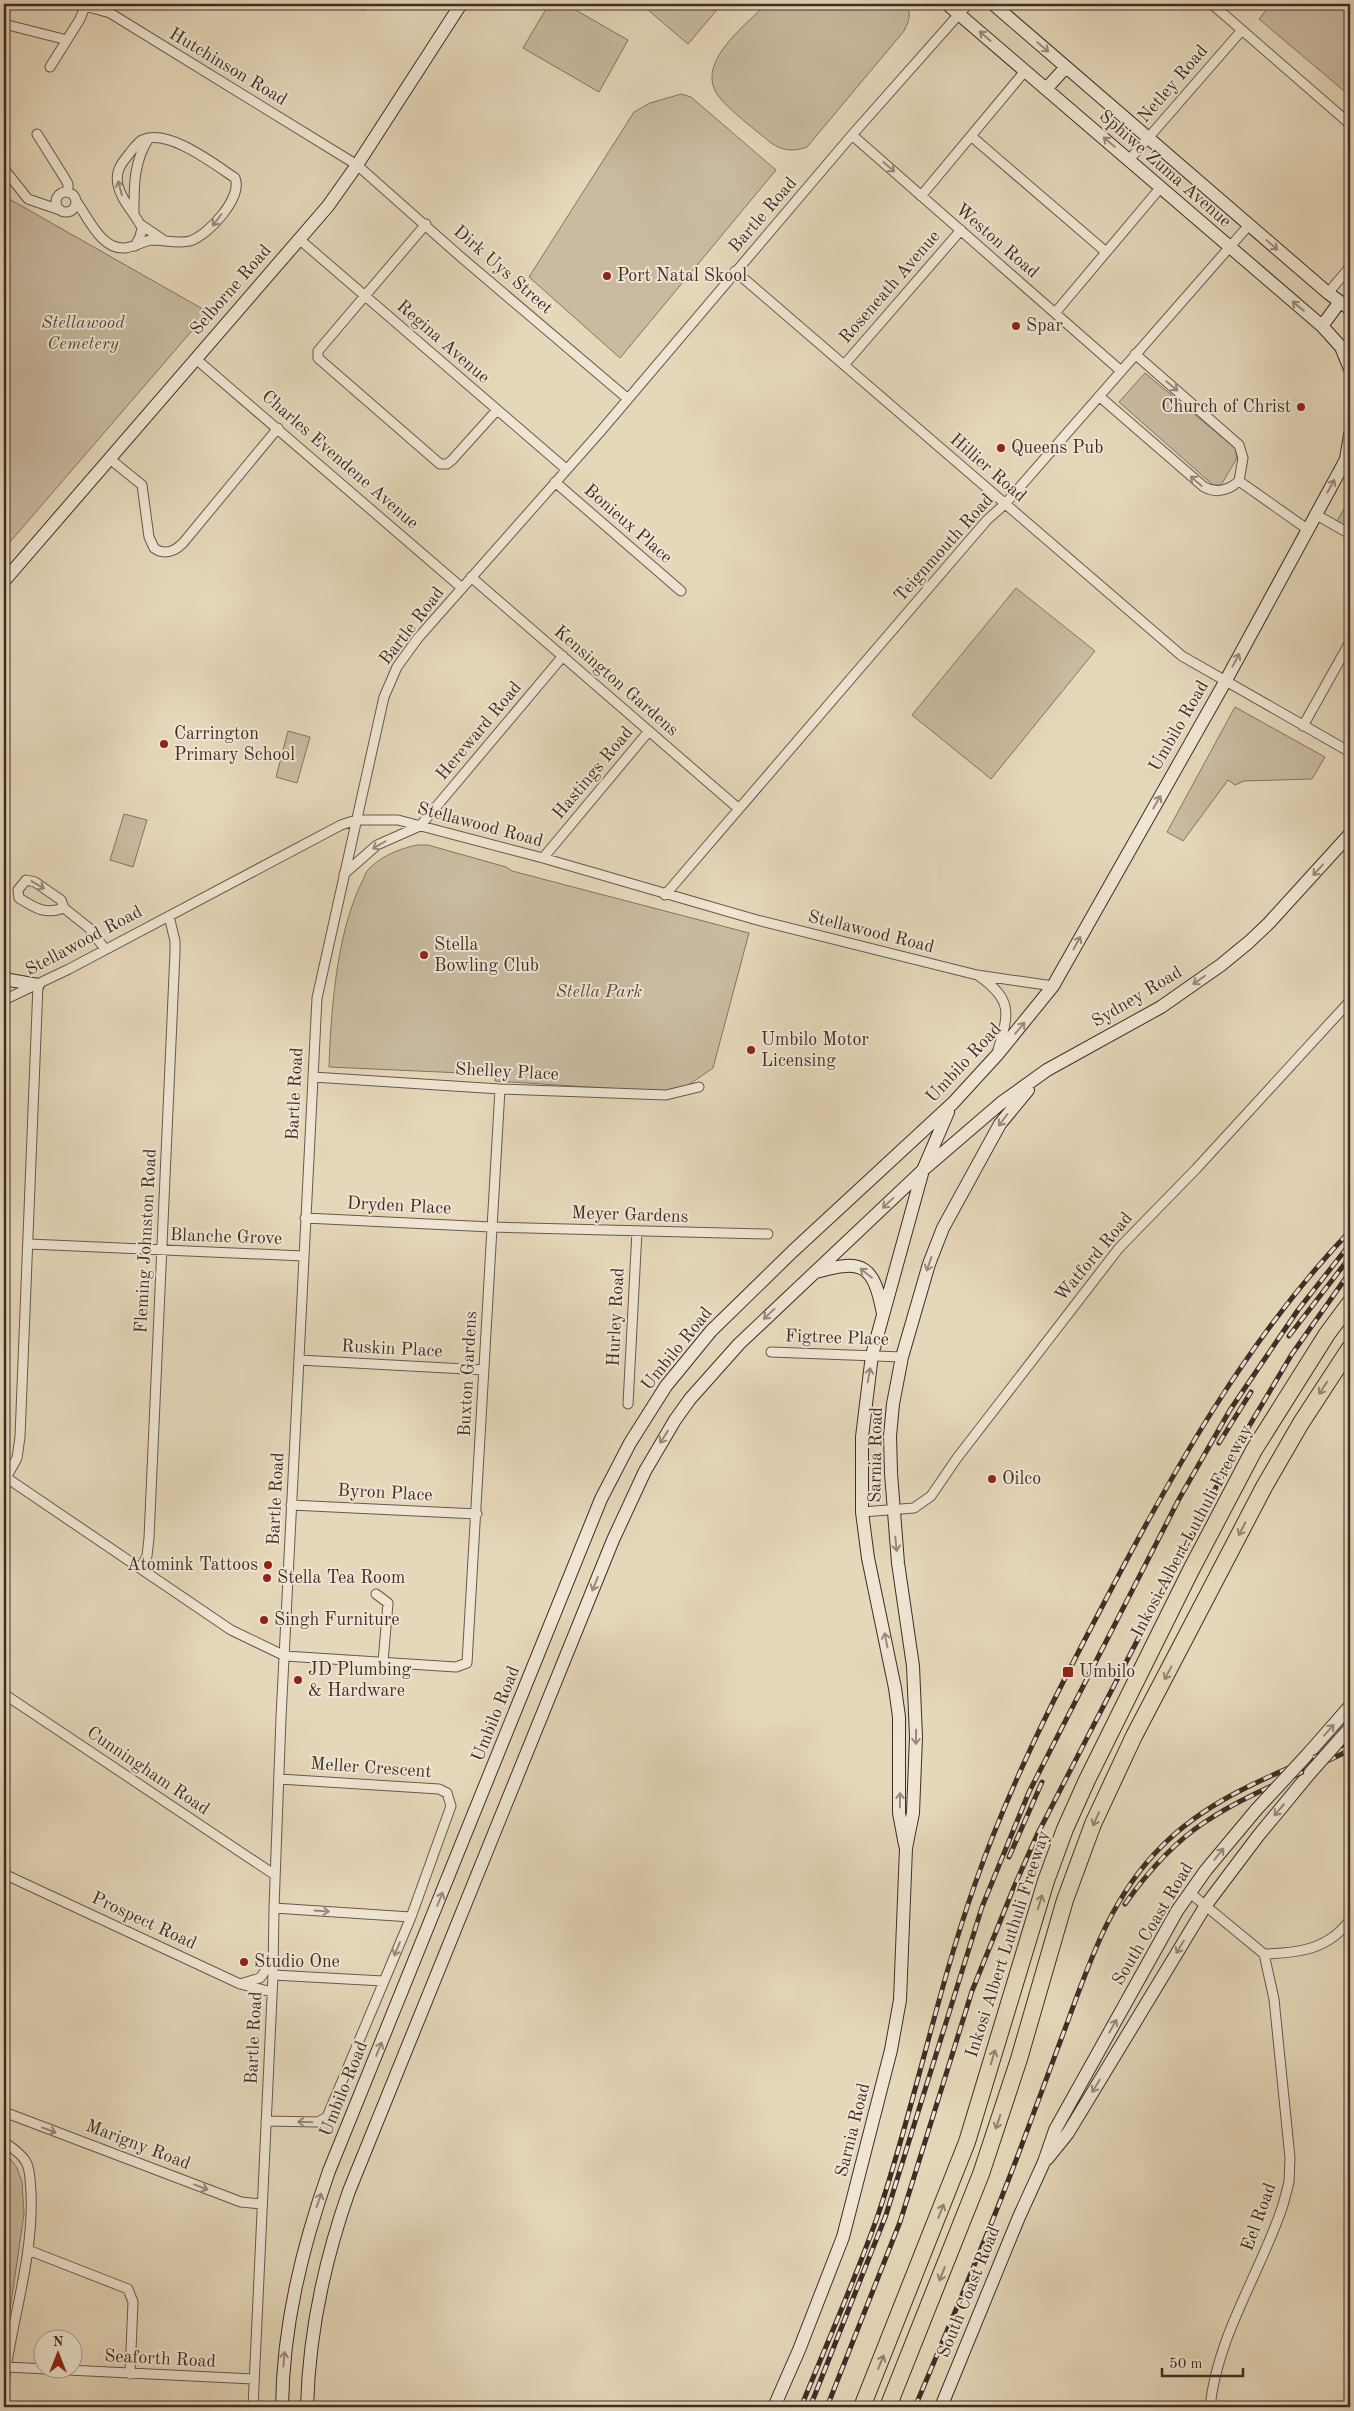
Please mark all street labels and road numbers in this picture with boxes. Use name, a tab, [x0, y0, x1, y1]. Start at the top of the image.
street label: Hutchinson Road	[166, 25, 290, 109]
street label: Netley Road	[1135, 42, 1211, 126]
street label: Sphiwe Zuma Avenue	[1096, 107, 1234, 231]
street label: Bartle Road	[726, 174, 800, 256]
street label: Weston Road	[952, 200, 1042, 282]
street label: Dirk Uys Street	[450, 222, 556, 318]
street label: Roseneath Avenue	[836, 227, 944, 347]
street label: Selborne Road	[187, 241, 275, 339]
street label: Regina Avenue	[393, 297, 493, 387]
street label: Charles Evendene Avenue	[258, 387, 422, 533]
street label: Hillier Road	[946, 430, 1030, 506]
street label: Bonieux Place	[580, 481, 676, 567]
street label: Teignmouth Road	[891, 491, 997, 605]
street label: Bartle Road	[376, 584, 448, 668]
street label: Kensington Gardens	[550, 622, 682, 740]
street label: Hereward Road	[433, 678, 525, 784]
street label: Umbilo Road	[1146, 678, 1212, 774]
street label: Hastings Road	[549, 723, 637, 823]
street label: Stellawood Road	[415, 800, 545, 850]
street label: Stellawood Road	[23, 903, 145, 979]
street label: Stellawood Road	[806, 908, 936, 956]
street label: Sydney Road	[1089, 963, 1185, 1031]
street label: Umbilo Road	[923, 1020, 1005, 1106]
street label: Bartle Road	[284, 1047, 306, 1141]
street label: Shelley Place	[455, 1060, 559, 1084]
street label: Fleming Johnston Road	[132, 1148, 160, 1334]
street label: Dryden Place	[346, 1194, 452, 1218]
street label: Meyer Gardens	[571, 1204, 689, 1226]
street label: Watford Road	[1052, 1209, 1136, 1305]
street label: Blanche Grove	[170, 1226, 282, 1248]
street label: Hurley Road	[604, 1267, 628, 1367]
street label: Umbilo Road	[638, 1304, 716, 1394]
street label: Buxton Gardens	[456, 1311, 480, 1437]
street label: Figtree Place	[785, 1327, 889, 1349]
street label: Ruskin Place	[341, 1337, 443, 1361]
street label: Sarnia Road	[866, 1407, 886, 1503]
street label: Inkosi Albert Luthuli Freeway	[1128, 1422, 1256, 1640]
street label: Bartle Road	[265, 1452, 287, 1546]
street label: Byron Place	[337, 1482, 433, 1504]
street label: Umbilo Road	[469, 1664, 523, 1764]
street label: Cunningham Road	[83, 1723, 213, 1819]
street label: Meller Crescent	[310, 1755, 432, 1781]
street label: Inkosi Albert Luthuli Freeway	[963, 1828, 1053, 2060]
street label: South Coast Road	[1109, 1859, 1197, 1989]
street label: Prospect Road	[89, 1889, 199, 1953]
street label: Bartle Road	[243, 1991, 265, 2085]
street label: Umbilo Road	[317, 2039, 371, 2139]
street label: Sarnia Road	[833, 2081, 873, 2179]
street label: Marigny Road	[83, 2117, 193, 2173]
street label: Eel Road	[1238, 2181, 1280, 2253]
street label: South Coast Road	[934, 2224, 1004, 2360]
street label: Seaforth Road	[104, 2347, 216, 2371]

